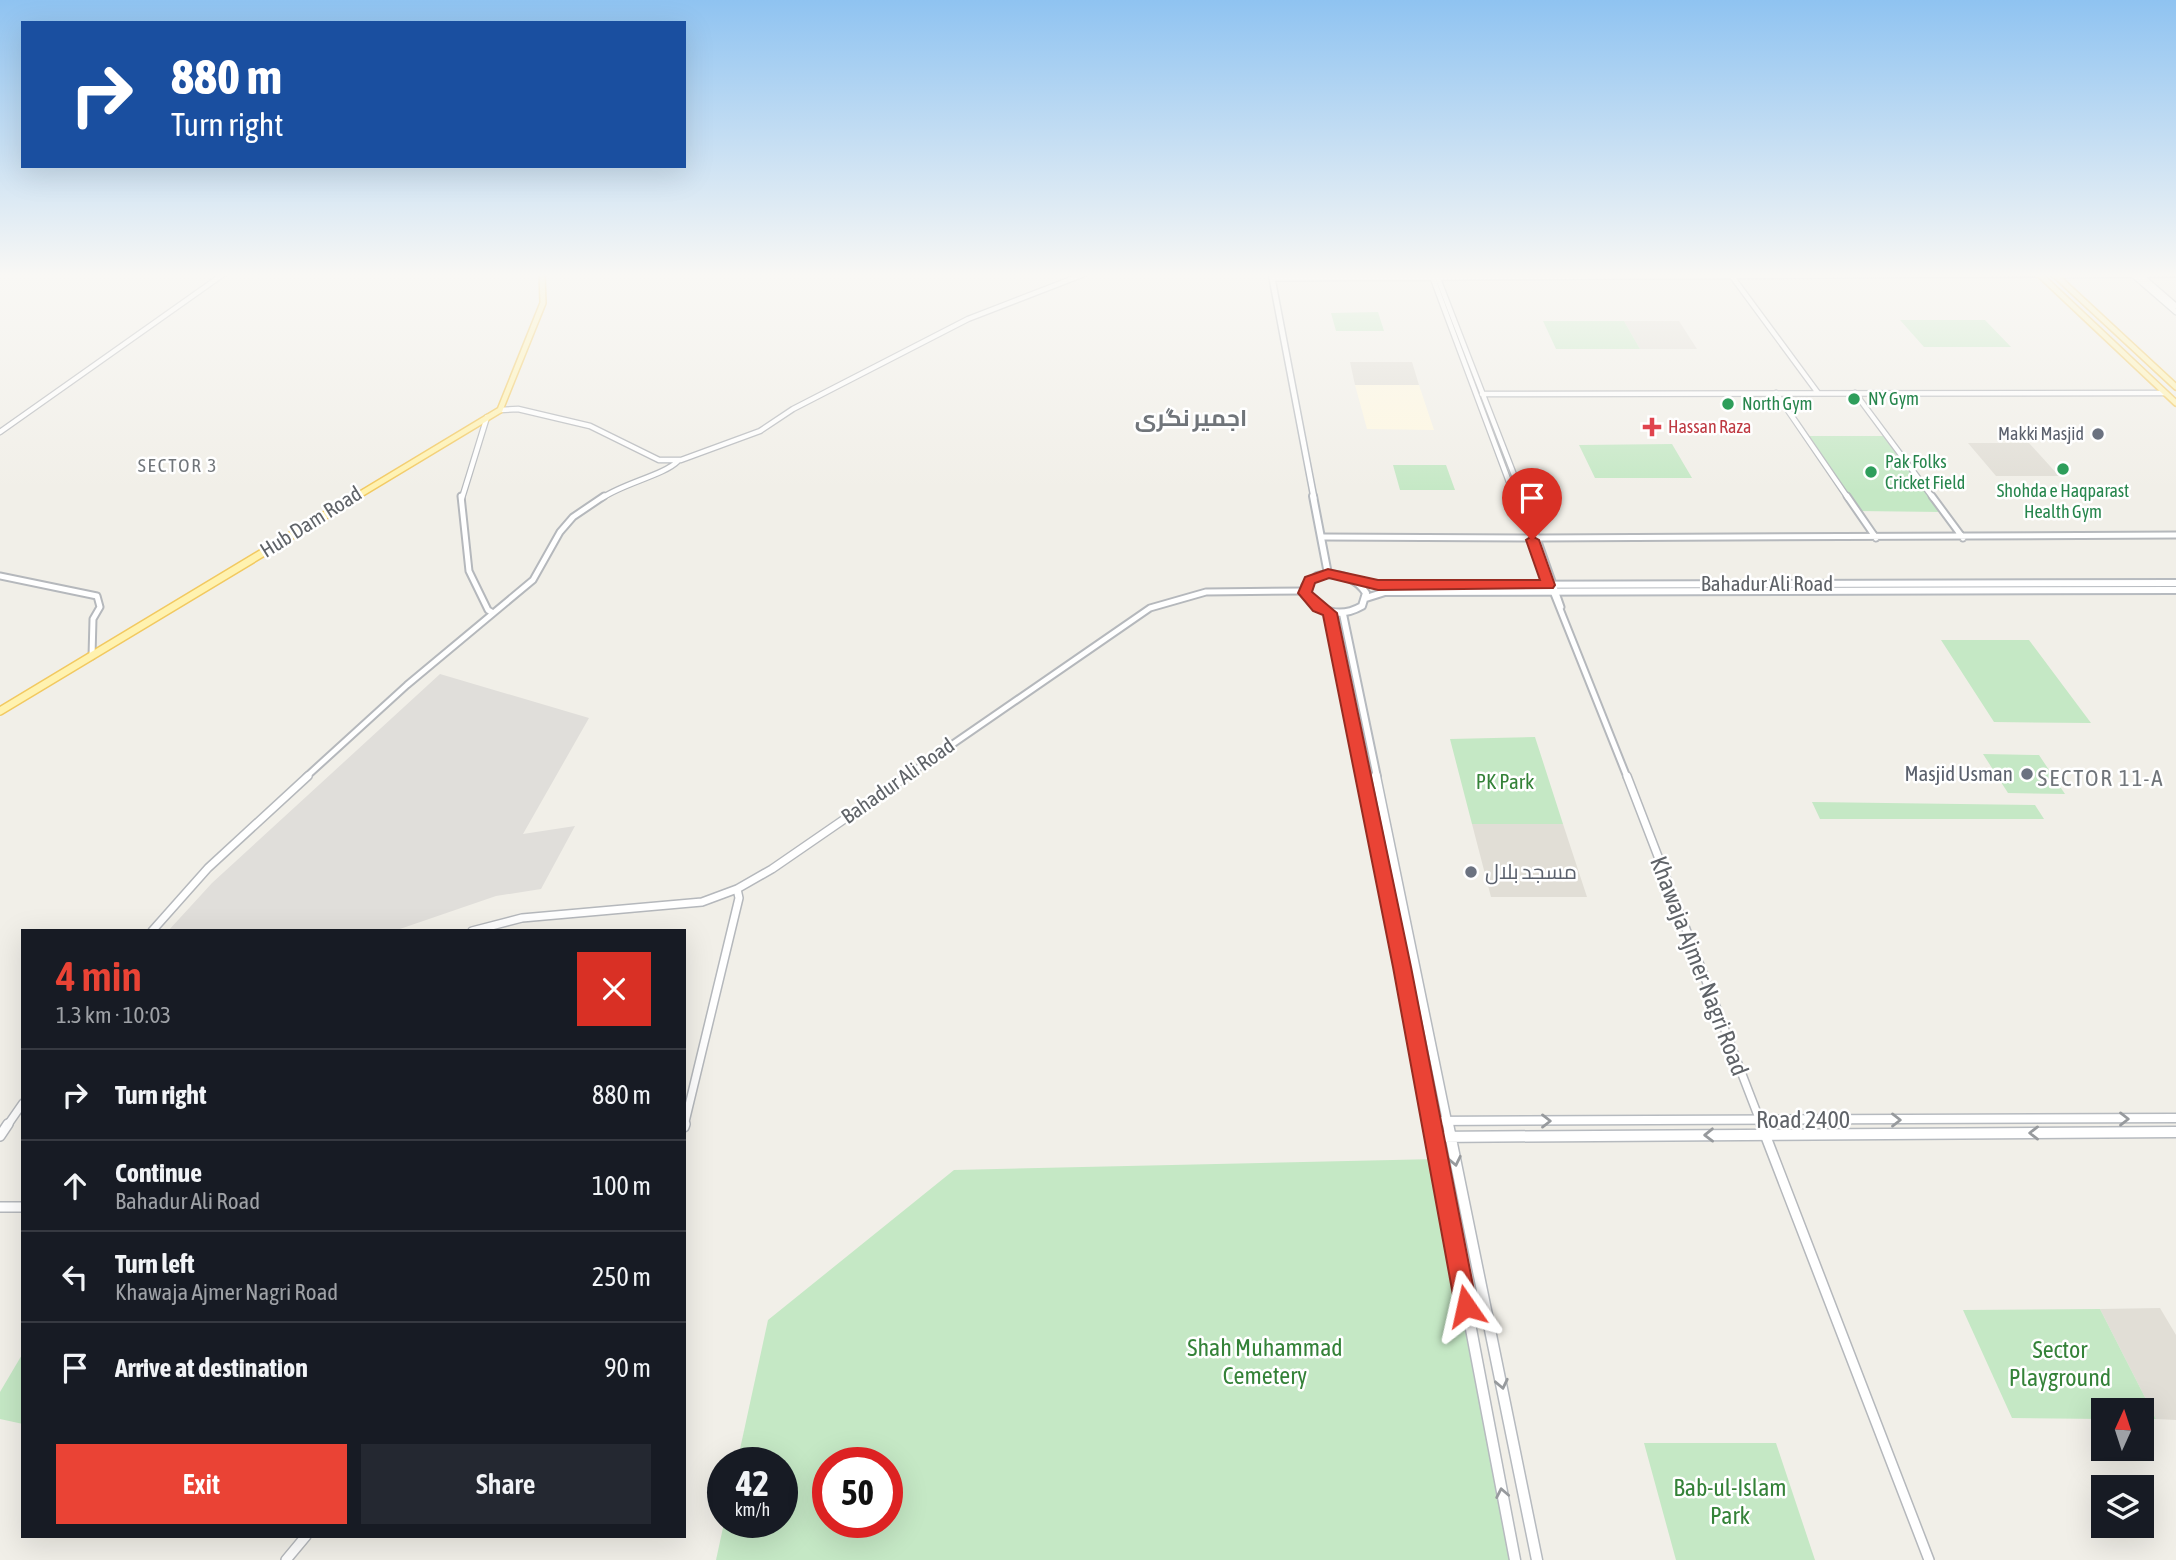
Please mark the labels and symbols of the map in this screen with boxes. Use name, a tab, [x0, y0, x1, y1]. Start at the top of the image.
place label: NY Gym	[1868, 388, 1919, 409]
marker: NY Gym	[1846, 391, 1862, 407]
place label: North Gym	[1742, 393, 1813, 414]
marker: North Gym	[1720, 396, 1736, 412]
district label: اجمیر نگری	[1135, 405, 1247, 432]
place label: Hassan Raza	[1668, 416, 1751, 437]
marker: Hassan Raza	[1642, 417, 1662, 437]
place label: Makki Masjid	[1998, 423, 2084, 444]
marker: Makki Masjid	[2090, 426, 2106, 442]
place label: Pak Folks Cricket Field	[1885, 451, 1965, 493]
district label: SECTOR 3	[138, 454, 218, 476]
marker: Shohda e Haqparast Health Gym	[2055, 461, 2071, 477]
marker: Pak Folks Cricket Field	[1863, 464, 1879, 480]
pin	[1502, 468, 1562, 540]
place label: Shohda e Haqparast Health Gym	[1997, 480, 2129, 522]
street label: Hub Dam Road	[255, 481, 366, 562]
street label: Bahadur Ali Road	[1701, 571, 1833, 595]
street label: Bahadur Ali Road	[836, 732, 959, 828]
place label: Masjid Usman	[1904, 761, 2013, 785]
district label: SECTOR 11-A	[2037, 765, 2165, 791]
marker: Masjid Usman	[2019, 766, 2035, 782]
park label: PK Park	[1476, 769, 1534, 793]
street label: Khawaja Ajmer Nagri Road	[1645, 852, 1754, 1079]
place label: مسجد بلال	[1485, 859, 1577, 885]
marker: مسجد بلال	[1463, 864, 1479, 880]
street label: Road 2400	[1756, 1106, 1850, 1133]
one-way arrow	[2119, 1111, 2130, 1126]
one-way arrow	[1892, 1112, 1902, 1128]
one-way arrow	[1542, 1113, 1552, 1129]
one-way arrow	[2029, 1125, 2039, 1141]
one-way arrow	[1703, 1128, 1714, 1143]
one-way arrow	[1447, 1155, 1462, 1167]
position arrow	[1429, 1269, 1503, 1343]
park label: Shah Muhammad Cemetery	[1187, 1334, 1343, 1389]
park label: Sector Playground	[2009, 1336, 2111, 1391]
one-way arrow	[1494, 1378, 1509, 1390]
north arrow	[2091, 1398, 2154, 1461]
speed limit sign: 50	[812, 1447, 903, 1538]
park label: Bab-ul-Islam Park	[1673, 1474, 1787, 1529]
one-way arrow	[1495, 1487, 1510, 1499]

